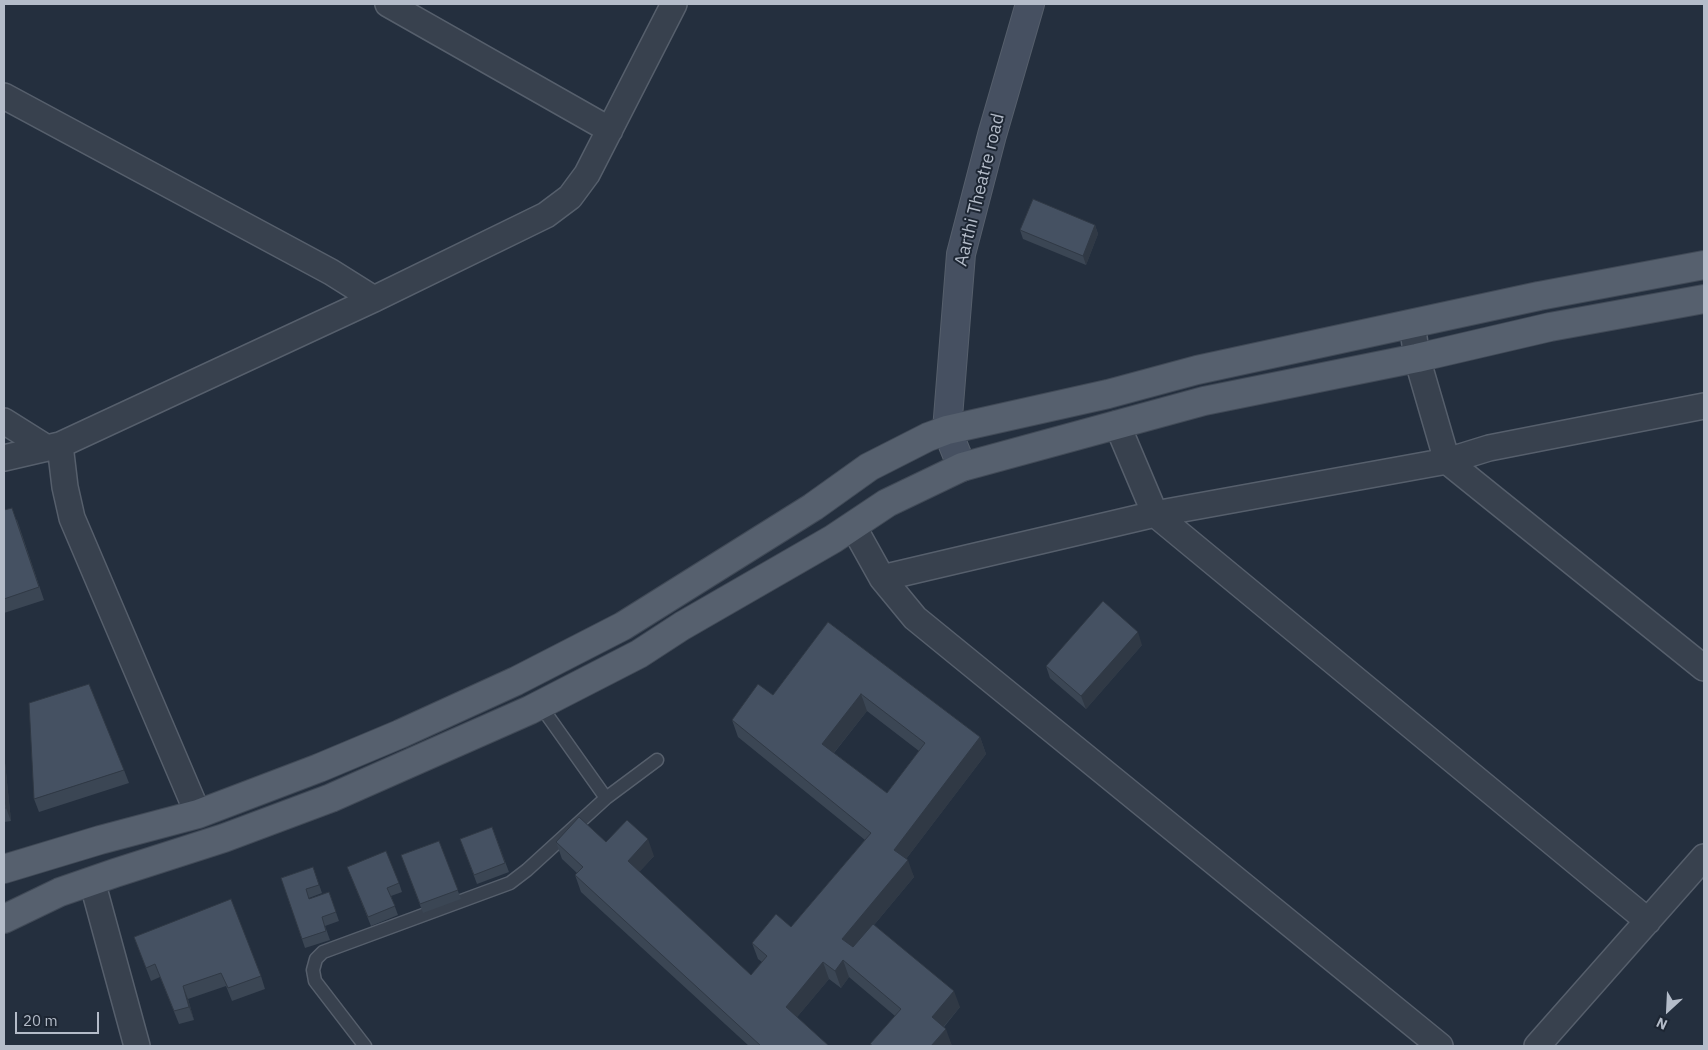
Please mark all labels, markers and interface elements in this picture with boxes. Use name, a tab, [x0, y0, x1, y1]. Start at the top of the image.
street label: Aarthi Theatre road	[951, 111, 1009, 269]
north arrow	[1643, 985, 1693, 1035]
scale bar	[18, 1002, 101, 1034]
text: 20 m	[23, 1011, 58, 1030]
text: N	[1653, 1013, 1670, 1034]

